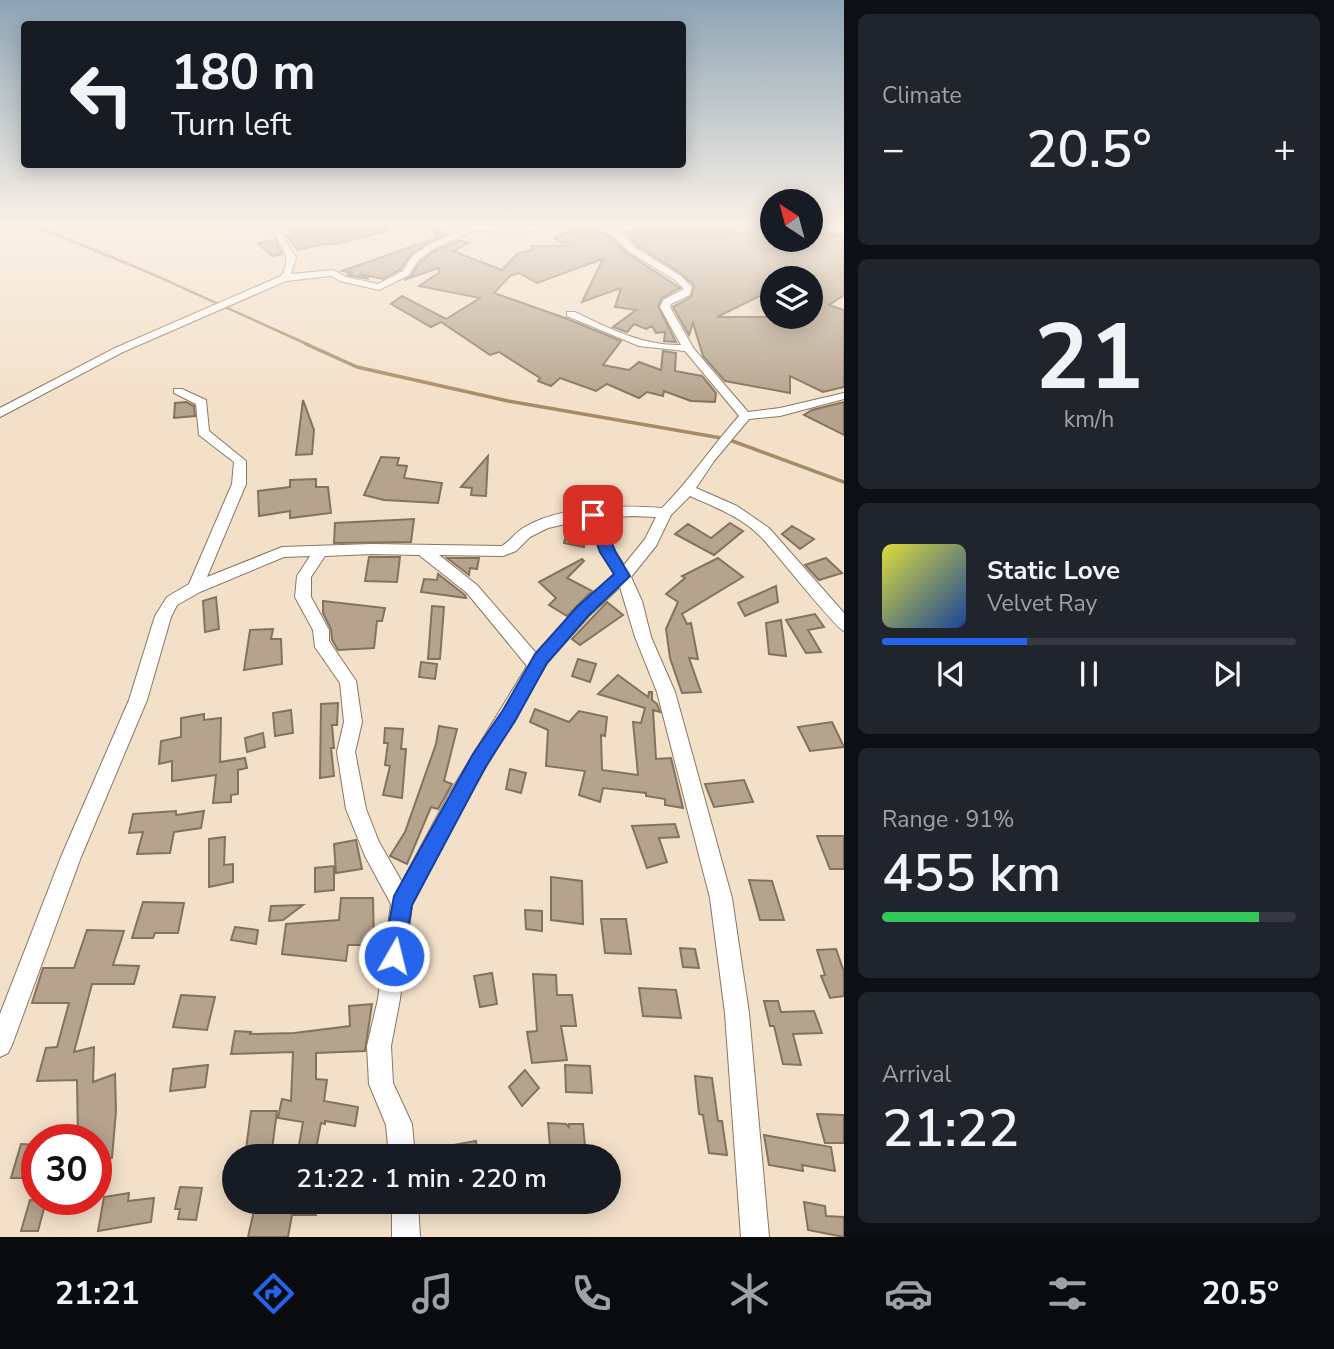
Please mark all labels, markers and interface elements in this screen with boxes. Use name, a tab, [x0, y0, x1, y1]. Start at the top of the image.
text: 180 m	[171, 39, 315, 106]
icon: left	[56, 49, 147, 140]
text: Climate	[882, 80, 962, 111]
text: Turn left	[171, 103, 291, 146]
text: 20.5°	[1026, 114, 1152, 185]
text: −	[882, 124, 905, 175]
text: +	[1273, 124, 1296, 175]
north arrow	[760, 189, 822, 252]
map controls	[760, 189, 823, 329]
button: layers	[760, 266, 823, 329]
text: 21	[1034, 296, 1144, 420]
text: km/h	[1064, 404, 1114, 435]
pin	[563, 485, 623, 545]
icon: arrive	[574, 496, 612, 534]
text: Static Love	[987, 553, 1120, 588]
text: Velvet Ray	[987, 588, 1097, 619]
icon: previous	[932, 655, 970, 693]
icon: pause	[1070, 655, 1108, 693]
icon: next	[1208, 655, 1246, 693]
text: Range · 91%	[882, 804, 1014, 835]
text: 455 km	[882, 838, 1061, 909]
position arrow	[357, 919, 431, 993]
text: Arrival	[882, 1059, 951, 1090]
text: 21:22	[882, 1093, 1019, 1164]
speed limit sign: 30	[21, 1124, 112, 1215]
text: 21:22 · 1 min · 220 m	[296, 1161, 547, 1196]
icon: directions	[249, 1269, 298, 1318]
icon: music	[408, 1269, 457, 1318]
icon: phone	[567, 1269, 616, 1318]
icon: climate	[725, 1269, 774, 1318]
icon: car	[884, 1269, 933, 1318]
icon: filters	[1043, 1269, 1092, 1318]
text: 21:21	[55, 1272, 140, 1315]
text: 20.5°	[1201, 1272, 1279, 1315]

